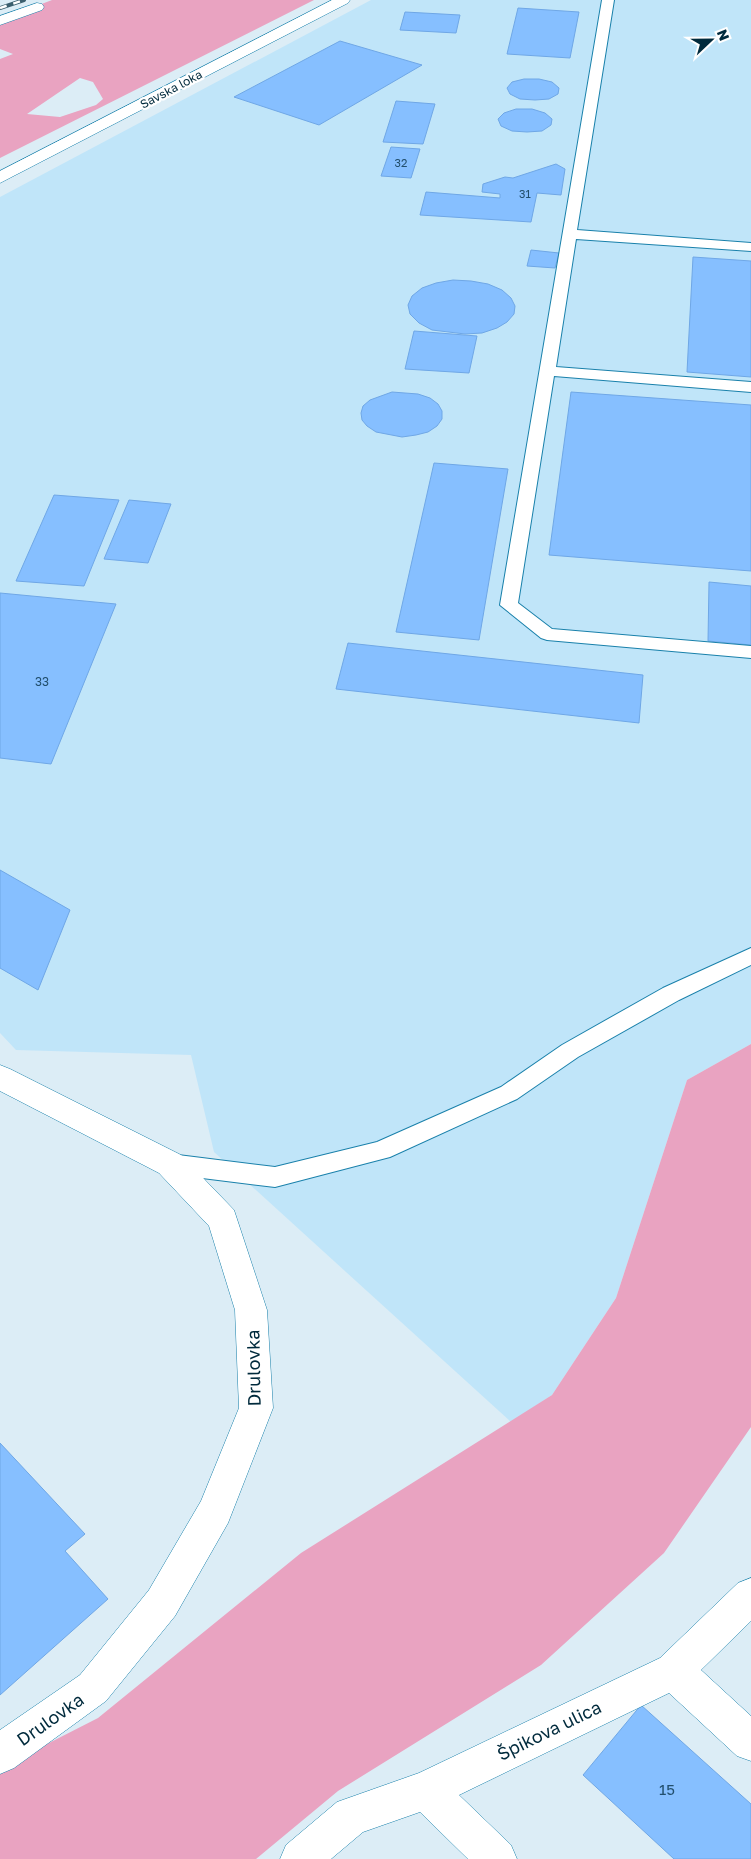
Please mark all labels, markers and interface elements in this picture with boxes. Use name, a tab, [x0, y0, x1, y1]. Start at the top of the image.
north arrow	[686, 15, 736, 65]
text: N	[714, 27, 733, 43]
street label: Savska loka	[137, 66, 205, 112]
house number: 32	[395, 156, 407, 169]
house number: 31	[519, 187, 531, 200]
house number: 33	[35, 674, 49, 689]
street label: Drulovka	[241, 1329, 265, 1407]
street label: Drulovka	[12, 1688, 88, 1750]
street label: Špikova ulica	[493, 1695, 605, 1765]
house number: 15	[659, 1780, 675, 1798]

